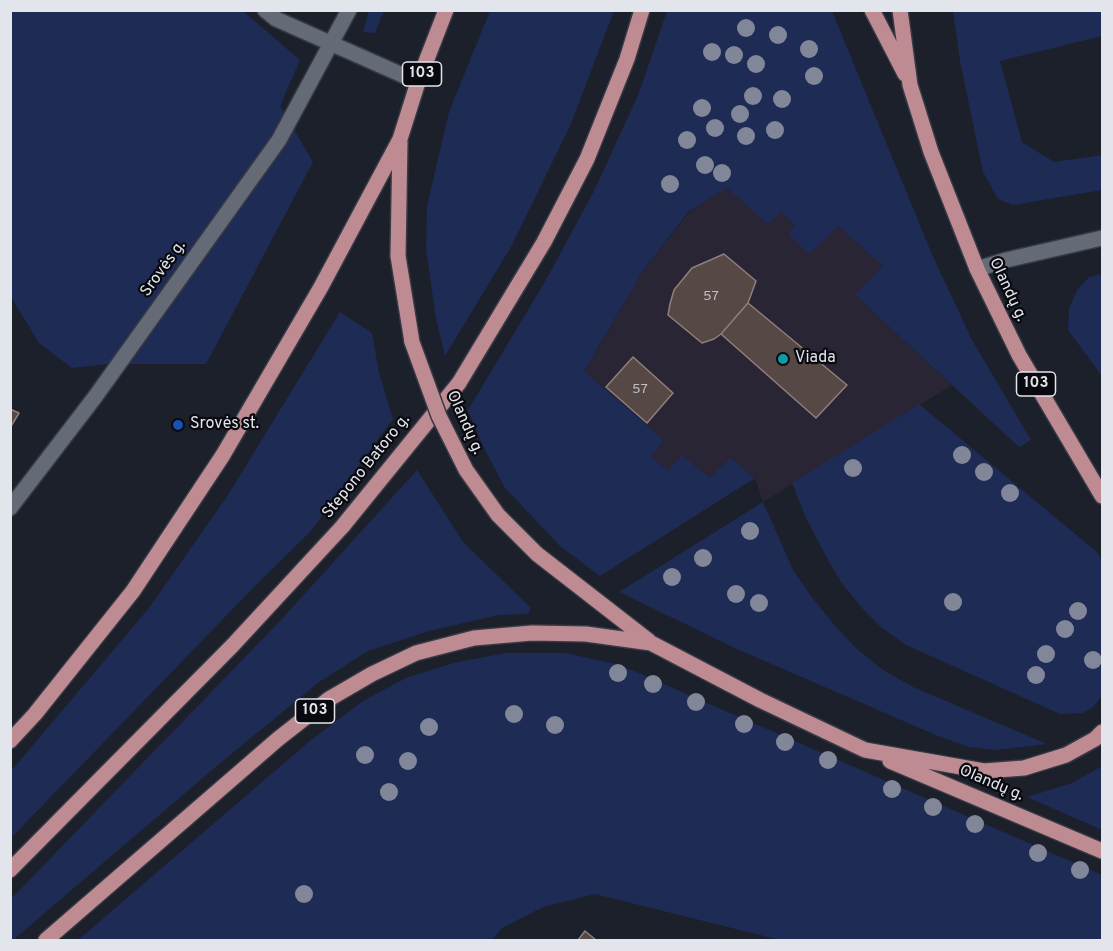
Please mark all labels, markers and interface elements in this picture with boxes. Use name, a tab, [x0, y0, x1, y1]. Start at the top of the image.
road number: 103	[402, 62, 442, 86]
street label: Srovės g.	[137, 237, 191, 301]
street label: Olandų g.	[984, 255, 1030, 325]
house number: 57	[703, 289, 719, 305]
place label: Viada	[795, 349, 836, 369]
marker: Viada	[776, 352, 790, 366]
road number: 103	[1016, 372, 1056, 396]
house number: 57	[632, 382, 648, 398]
street label: Olandų g.	[441, 388, 487, 458]
street label: Stepono Batoro g.	[319, 411, 415, 523]
place label: Srovės st.	[190, 415, 259, 435]
marker: Srovės st.	[171, 418, 185, 432]
road number: 103	[296, 699, 334, 723]
street label: Olandų g.	[956, 762, 1026, 806]

